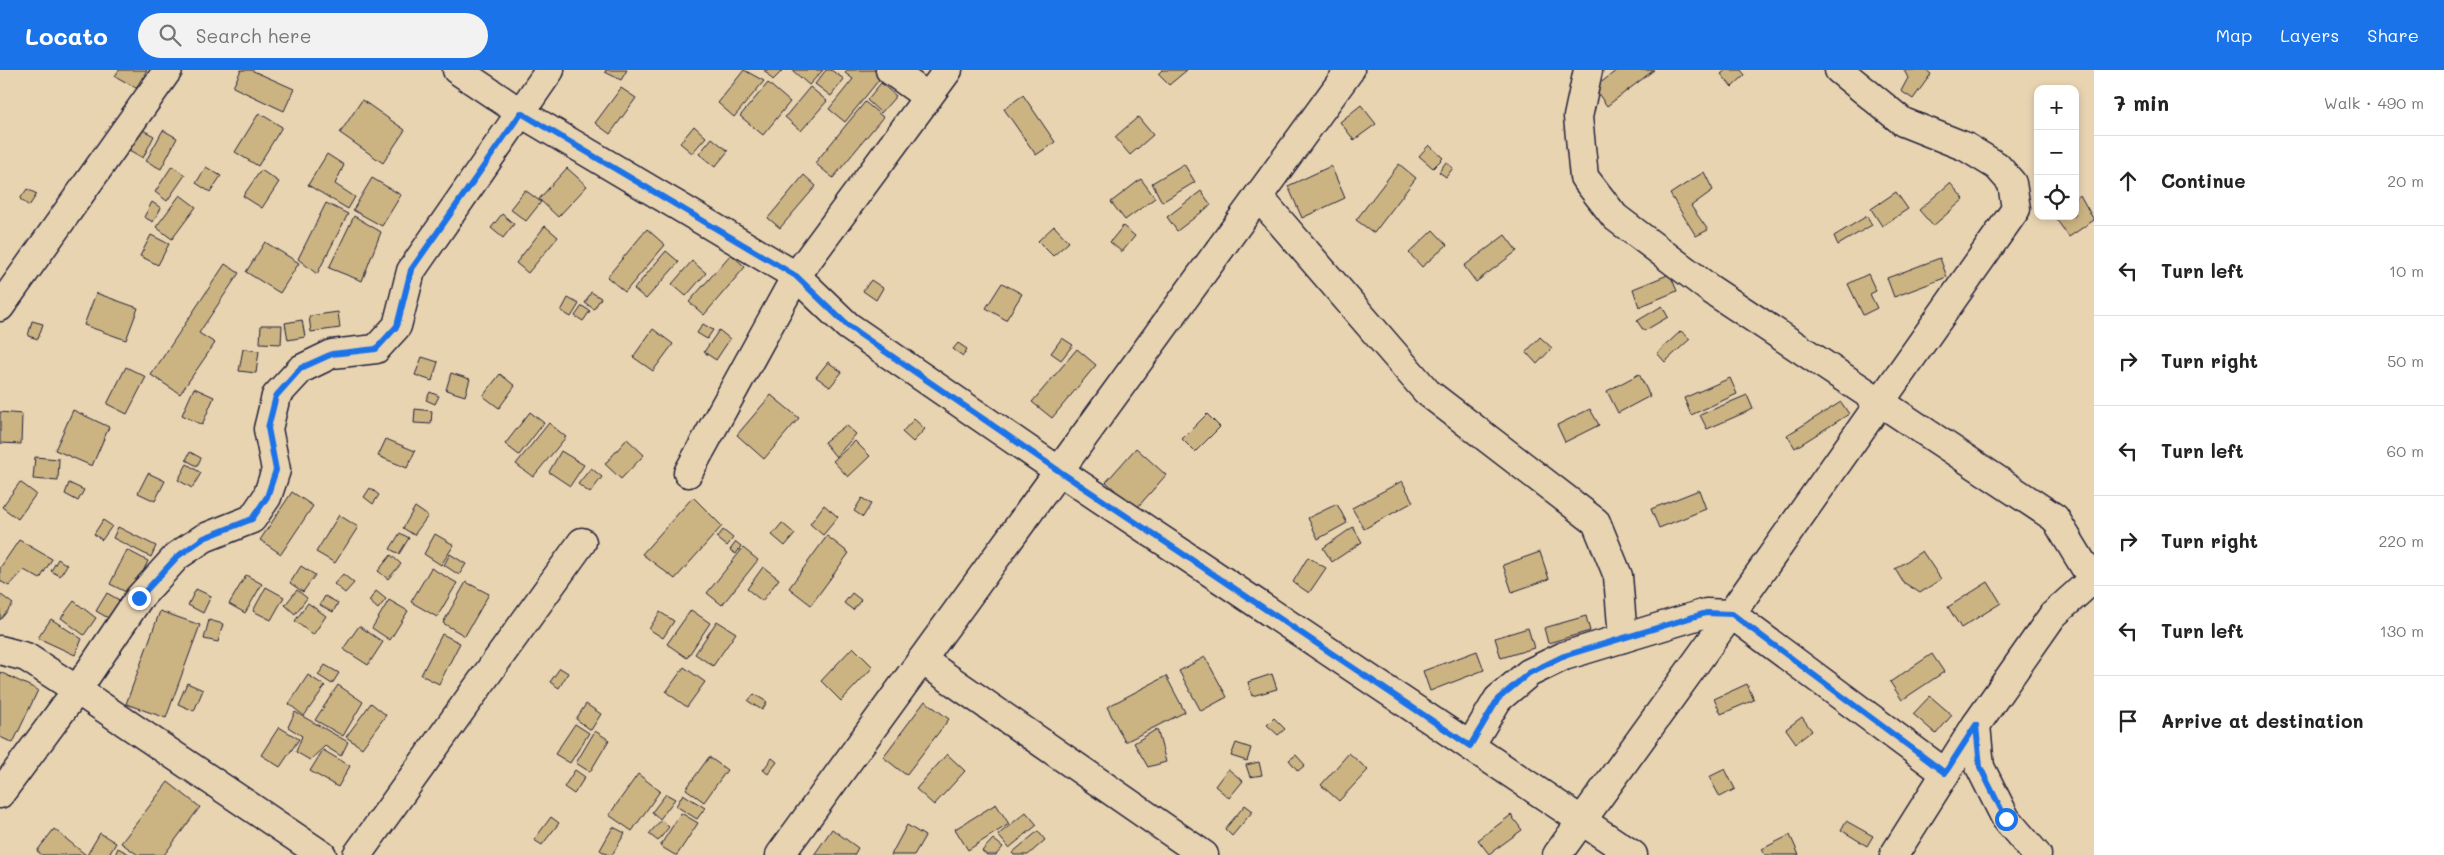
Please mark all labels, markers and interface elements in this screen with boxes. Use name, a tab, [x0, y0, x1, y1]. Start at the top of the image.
search box	[138, 13, 488, 58]
text: Locato	[25, 20, 108, 51]
icon: search	[156, 21, 184, 49]
text: Search here	[196, 23, 311, 48]
text: Map	[2216, 23, 2252, 47]
text: Layers	[2280, 23, 2339, 47]
text: Share	[2367, 23, 2419, 47]
map controls	[2034, 85, 2079, 220]
button: +	[2034, 85, 2079, 130]
text: 7 min	[2114, 89, 2169, 116]
text: Walk · 490 m	[2324, 92, 2424, 113]
button: −	[2034, 130, 2079, 175]
icon: ahead	[2114, 167, 2142, 195]
text: Continue	[2161, 168, 2246, 193]
text: 20 m	[2387, 170, 2424, 191]
button: locate	[2034, 175, 2079, 220]
icon: left	[2114, 257, 2142, 285]
text: Turn left	[2161, 258, 2244, 283]
text: 10 m	[2389, 260, 2424, 281]
icon: right	[2114, 347, 2142, 375]
text: Turn right	[2161, 348, 2258, 373]
text: 50 m	[2387, 350, 2424, 371]
icon: left	[2114, 437, 2142, 465]
text: Turn left	[2161, 438, 2244, 463]
text: 60 m	[2387, 440, 2424, 461]
icon: right	[2114, 527, 2142, 555]
text: Turn right	[2161, 528, 2258, 553]
text: 220 m	[2378, 530, 2424, 551]
route end	[128, 587, 151, 610]
icon: left	[2114, 617, 2142, 645]
text: Turn left	[2161, 618, 2244, 643]
text: 130 m	[2380, 620, 2424, 641]
icon: arrive	[2114, 707, 2142, 735]
text: Arrive at destination	[2161, 708, 2364, 733]
route start	[1995, 808, 2018, 831]

